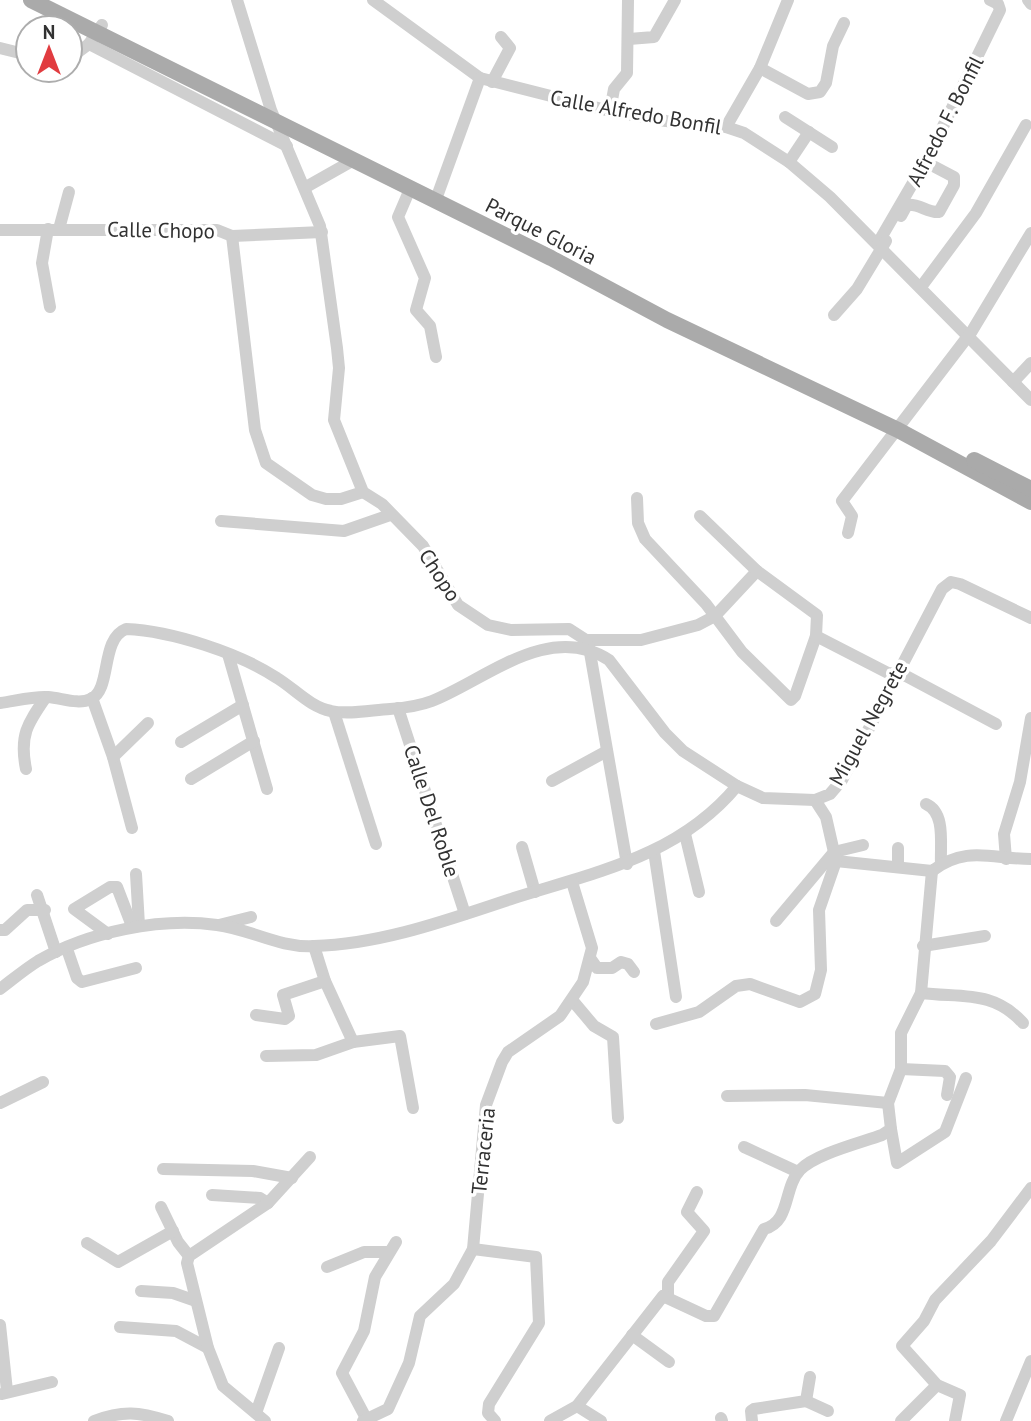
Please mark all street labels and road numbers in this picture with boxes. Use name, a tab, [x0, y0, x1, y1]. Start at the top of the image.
street label: Alfredo F. Bonfil	[901, 51, 989, 191]
street label: Calle Alfredo Bonfil	[548, 84, 724, 140]
street label: Parque Gloria	[481, 192, 601, 270]
street label: Calle Chopo	[107, 216, 215, 244]
street label: Chopo	[413, 544, 467, 606]
street label: Miguel Negrete	[823, 656, 913, 790]
street label: Calle Del Roble	[398, 741, 466, 881]
street label: Terraceria	[465, 1106, 501, 1196]

